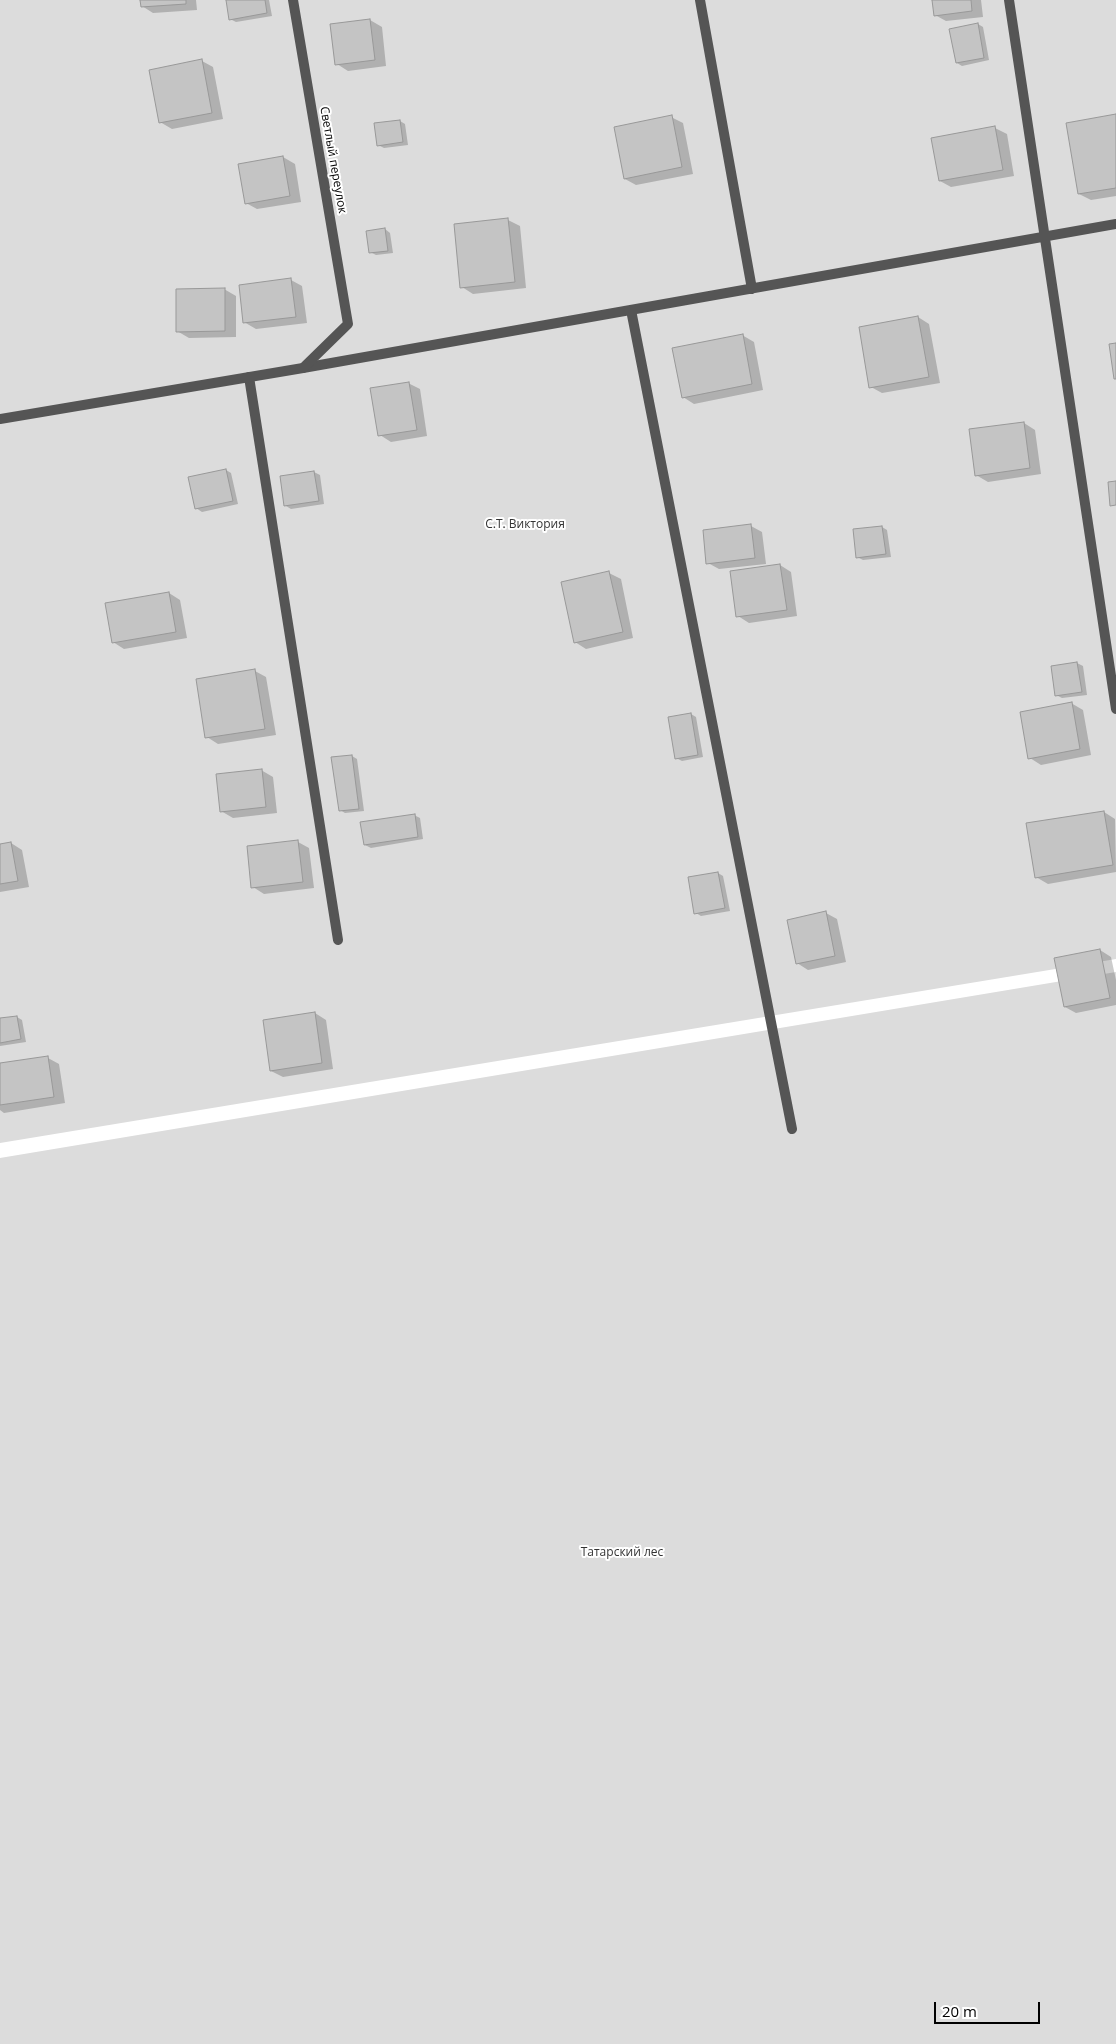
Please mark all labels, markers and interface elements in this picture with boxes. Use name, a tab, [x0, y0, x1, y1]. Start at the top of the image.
street label: Светлый переулок	[317, 105, 349, 215]
park label: С.Т. Виктория	[485, 518, 565, 532]
park label: Татарский лес	[581, 1546, 663, 1560]
scale bar	[936, 1992, 1042, 2024]
text: 20 m	[942, 2001, 977, 2021]

